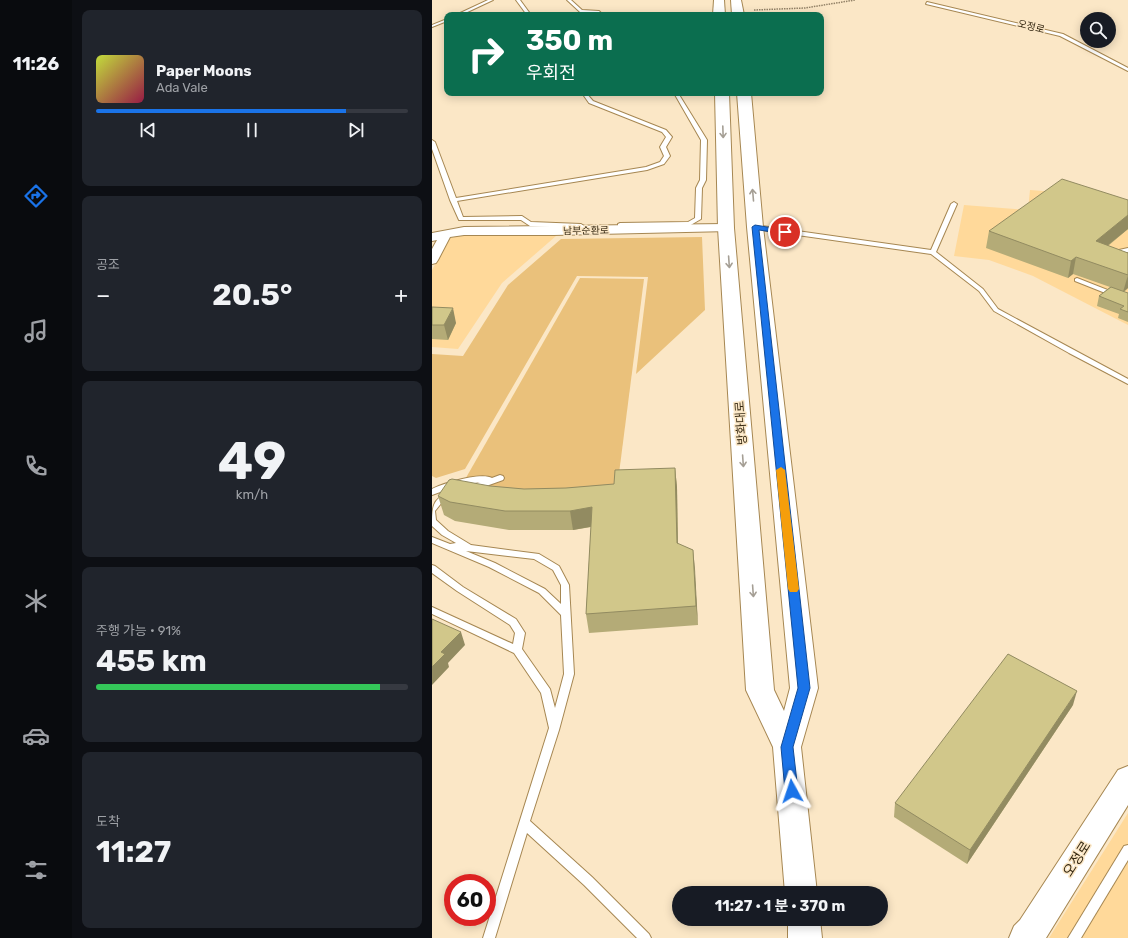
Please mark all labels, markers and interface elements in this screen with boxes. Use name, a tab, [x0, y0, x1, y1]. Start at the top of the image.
map controls	[1080, 12, 1116, 48]
button: search	[1080, 12, 1116, 48]
street label: 오정로	[1016, 18, 1046, 36]
text: 350 m	[526, 24, 613, 57]
icon: right	[460, 28, 512, 80]
text: 11:26	[13, 53, 59, 75]
text: Paper Moons	[156, 62, 252, 80]
text: 우회전	[526, 62, 576, 84]
text: Ada Vale	[156, 80, 208, 95]
icon: previous	[137, 119, 159, 141]
icon: pause	[241, 119, 263, 141]
icon: next	[345, 119, 367, 141]
one-way arrow	[719, 125, 727, 138]
icon: directions	[22, 182, 50, 210]
one-way arrow	[749, 189, 756, 202]
pin	[768, 215, 802, 249]
icon: arrive	[774, 221, 796, 243]
street label: 남부순환로	[563, 225, 609, 237]
one-way arrow	[725, 255, 732, 268]
text: 공조	[96, 257, 120, 272]
text: 20.5°	[212, 277, 292, 313]
text: −	[96, 282, 110, 309]
text: +	[394, 282, 408, 309]
icon: music	[22, 317, 50, 345]
street label: 방화대로	[732, 400, 750, 446]
text: 49	[218, 430, 286, 492]
icon: phone	[22, 452, 50, 480]
one-way arrow	[740, 454, 747, 467]
text: km/h	[236, 487, 268, 502]
one-way arrow	[749, 584, 756, 597]
icon: climate	[22, 587, 50, 615]
text: 주행 가능 · 91%	[96, 623, 181, 638]
text: 455 km	[96, 643, 207, 679]
icon: car	[22, 722, 50, 750]
position arrow	[771, 770, 813, 812]
text: 도착	[96, 814, 120, 829]
text: 11:27	[96, 834, 171, 870]
street label: 오정로	[1060, 838, 1095, 880]
icon: filters	[22, 856, 50, 884]
speed limit sign: 60	[444, 874, 496, 926]
text: 11:27 · 1 분 · 370 m	[715, 897, 845, 915]

